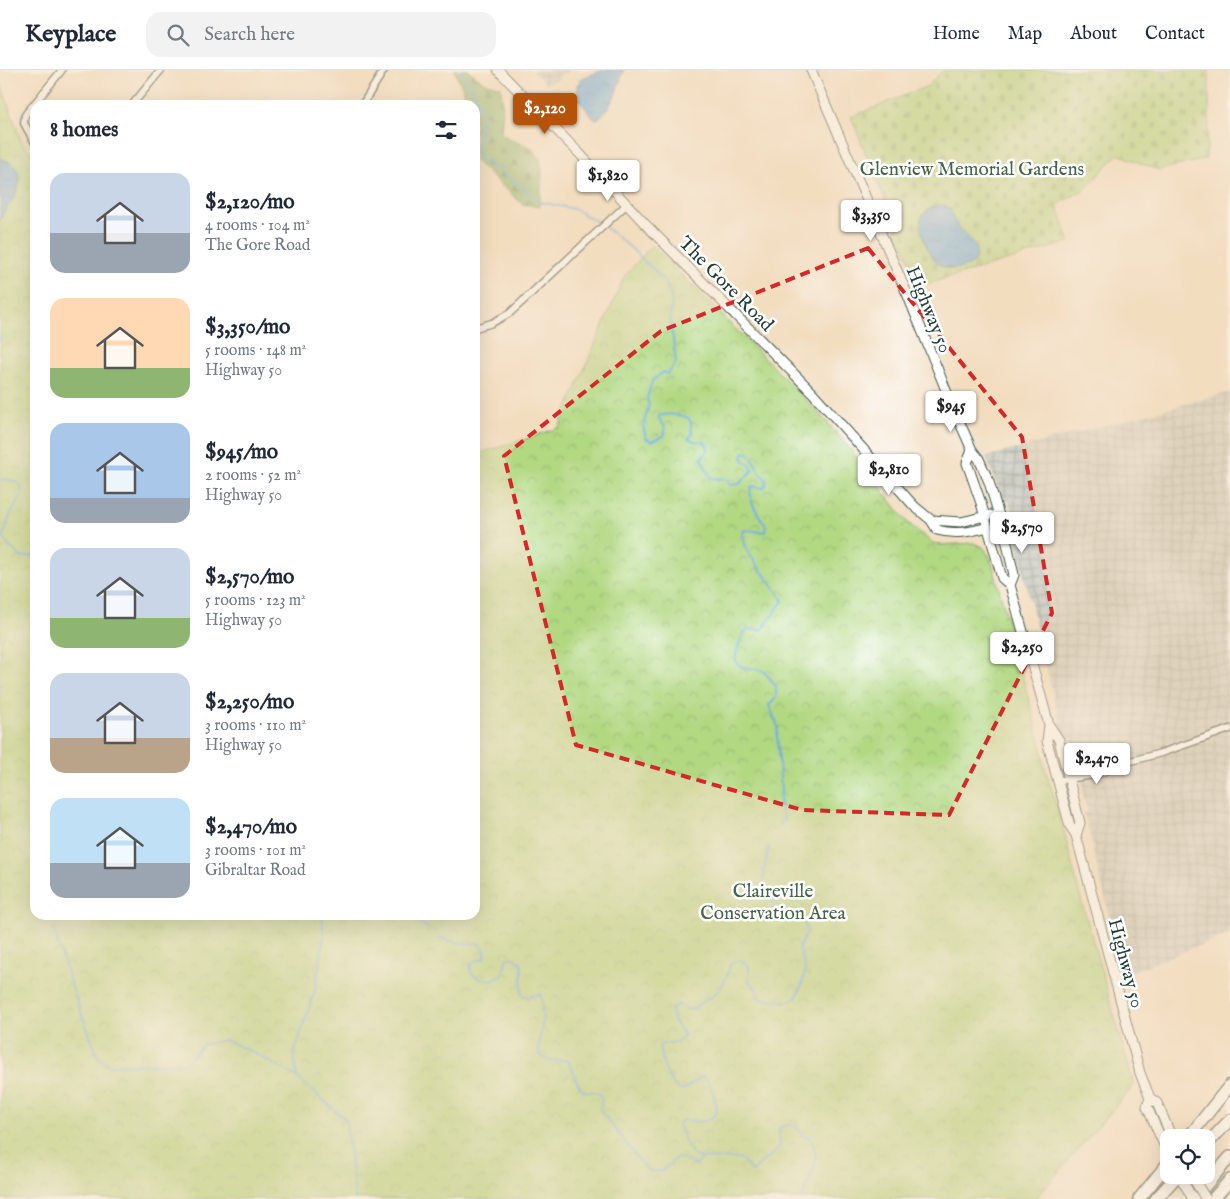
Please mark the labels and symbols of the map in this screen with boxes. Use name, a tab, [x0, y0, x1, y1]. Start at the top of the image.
pin: $2,120	[504, 92, 586, 135]
park label: Glenview Memorial Gardens	[860, 158, 1084, 182]
pin: $1,820	[567, 160, 649, 202]
pin: $3,350	[830, 200, 912, 242]
street label: The Gore Road	[673, 232, 779, 338]
street label: Highway 50	[900, 263, 956, 357]
pin: $945	[921, 390, 981, 433]
pin: $2,810	[848, 454, 930, 496]
pin: $2,570	[981, 512, 1063, 554]
pin: $2,250	[981, 632, 1063, 674]
pin: $2,470	[1056, 742, 1138, 785]
park label: Claireville Conservation Area	[700, 880, 847, 926]
street label: Highway 50	[1102, 916, 1149, 1011]

